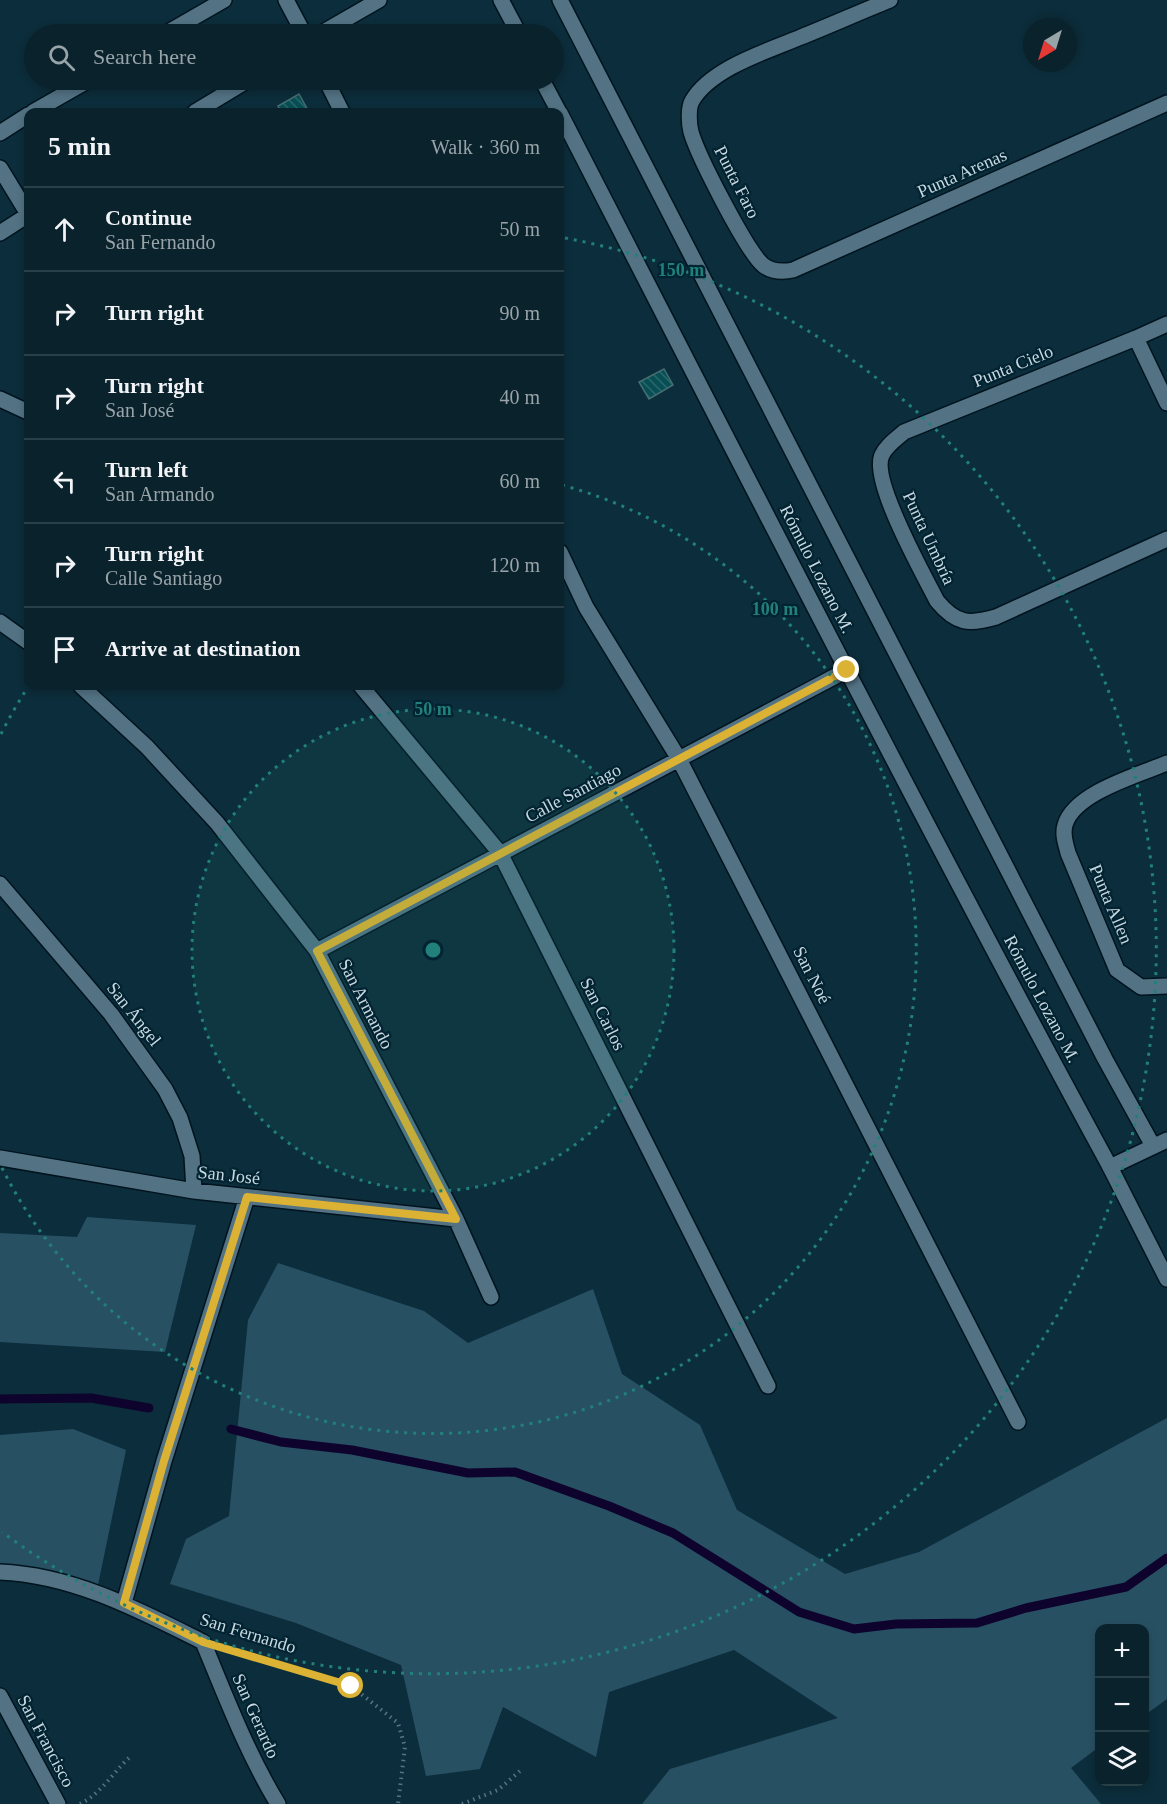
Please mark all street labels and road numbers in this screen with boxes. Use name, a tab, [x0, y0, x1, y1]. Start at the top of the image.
street label: Punta Faro	[710, 142, 764, 222]
street label: Punta Arenas	[914, 144, 1010, 202]
street label: Punta Cielo	[970, 341, 1056, 391]
street label: Punta Umbría	[899, 488, 959, 588]
street label: Rómulo Lozano M.	[776, 501, 858, 637]
street label: Calle Santiago	[522, 759, 624, 827]
street label: Punta Allen	[1085, 861, 1137, 947]
street label: Rómulo Lozano M.	[1000, 932, 1084, 1066]
street label: San Noé	[789, 943, 835, 1007]
street label: San Armando	[335, 956, 397, 1052]
street label: San Carlos	[576, 974, 630, 1054]
street label: San Ángel	[103, 977, 166, 1050]
street label: San José	[197, 1162, 261, 1188]
street label: San Fernando	[198, 1609, 298, 1657]
street label: San Gerardo	[228, 1671, 284, 1761]
street label: San Francisco	[13, 1692, 79, 1790]

